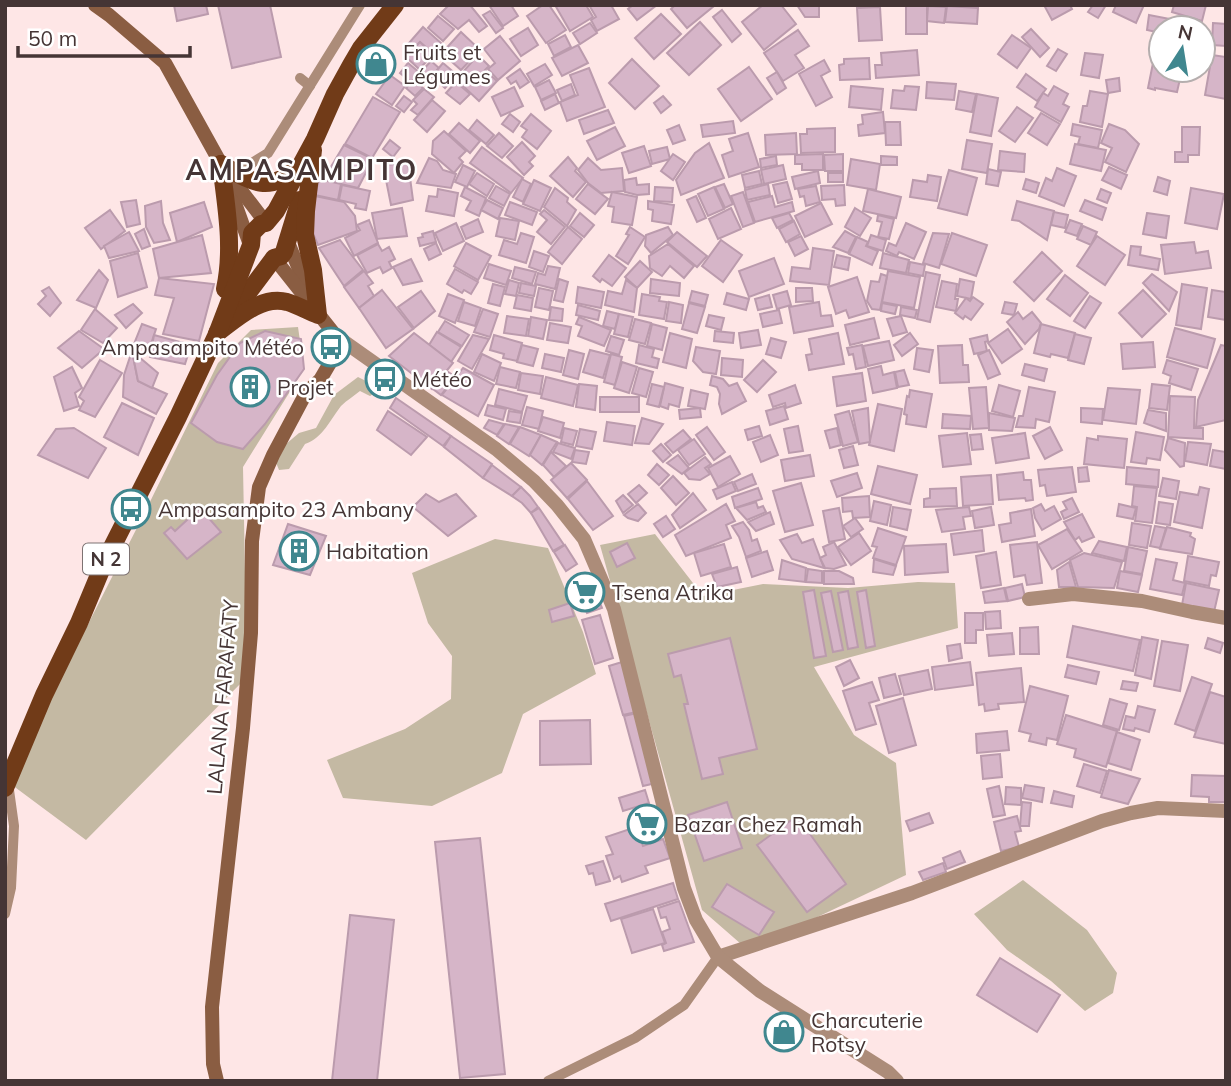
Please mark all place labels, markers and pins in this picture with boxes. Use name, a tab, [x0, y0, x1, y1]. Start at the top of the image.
place label: Fruits et Légumes	[403, 39, 491, 89]
shop icon: Fruits et Légumes	[355, 43, 397, 85]
bus stop icon: Ampasampito Météo	[310, 326, 352, 368]
place label: Ampasampito Météo	[101, 334, 304, 360]
bus stop icon: Météo	[364, 358, 406, 400]
building icon: Projet	[229, 366, 271, 408]
place label: Météo	[412, 366, 472, 392]
place label: Projet	[277, 374, 334, 400]
bus stop icon: Ampasampito 23 Ambany	[110, 488, 152, 530]
place label: Ampasampito 23 Ambany	[158, 496, 414, 522]
building icon: Habitation	[278, 530, 320, 572]
place label: Habitation	[326, 538, 429, 564]
supermarket icon: Tsena Atrika	[564, 571, 606, 613]
place label: Tsena Atrika	[612, 579, 734, 605]
supermarket icon: Bazar Chez Ramah	[626, 803, 668, 845]
place label: Bazar Chez Ramah	[674, 811, 862, 837]
place label: Charcuterie Rotsy	[811, 1007, 923, 1057]
shop icon: Charcuterie Rotsy	[763, 1011, 805, 1053]

